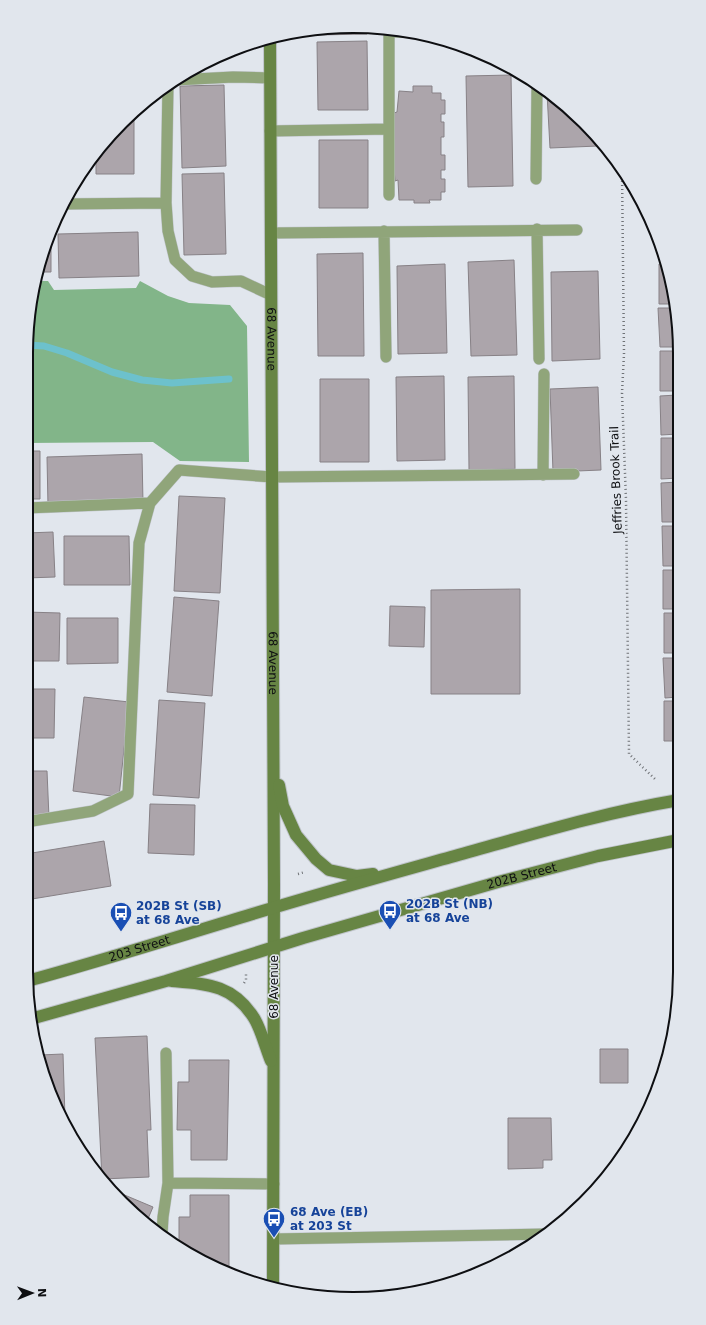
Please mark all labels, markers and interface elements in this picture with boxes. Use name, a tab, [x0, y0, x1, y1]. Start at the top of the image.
street label: 68 Avenue	[264, 307, 279, 371]
street label: Jeffries Brook Trail	[607, 426, 625, 535]
street label: 68 Avenue	[266, 631, 280, 695]
street label: 202B Street	[485, 860, 558, 892]
place label: 202B St (NB) at 68 Ave	[406, 897, 493, 925]
bus stop icon: 202B St (NB) at 68 Ave	[377, 898, 403, 931]
place label: 202B St (SB) at 68 Ave	[136, 899, 222, 927]
bus stop icon: 202B St (SB) at 68 Ave	[108, 900, 134, 933]
street label: 203 Street	[107, 933, 172, 964]
street label: 68 Avenue	[267, 955, 281, 1019]
place label: 68 Ave (EB) at 203 St	[290, 1205, 368, 1233]
bus stop icon: 68 Ave (EB) at 203 St	[261, 1206, 287, 1239]
north arrow	[12, 1273, 52, 1313]
text: N	[35, 1288, 48, 1298]

